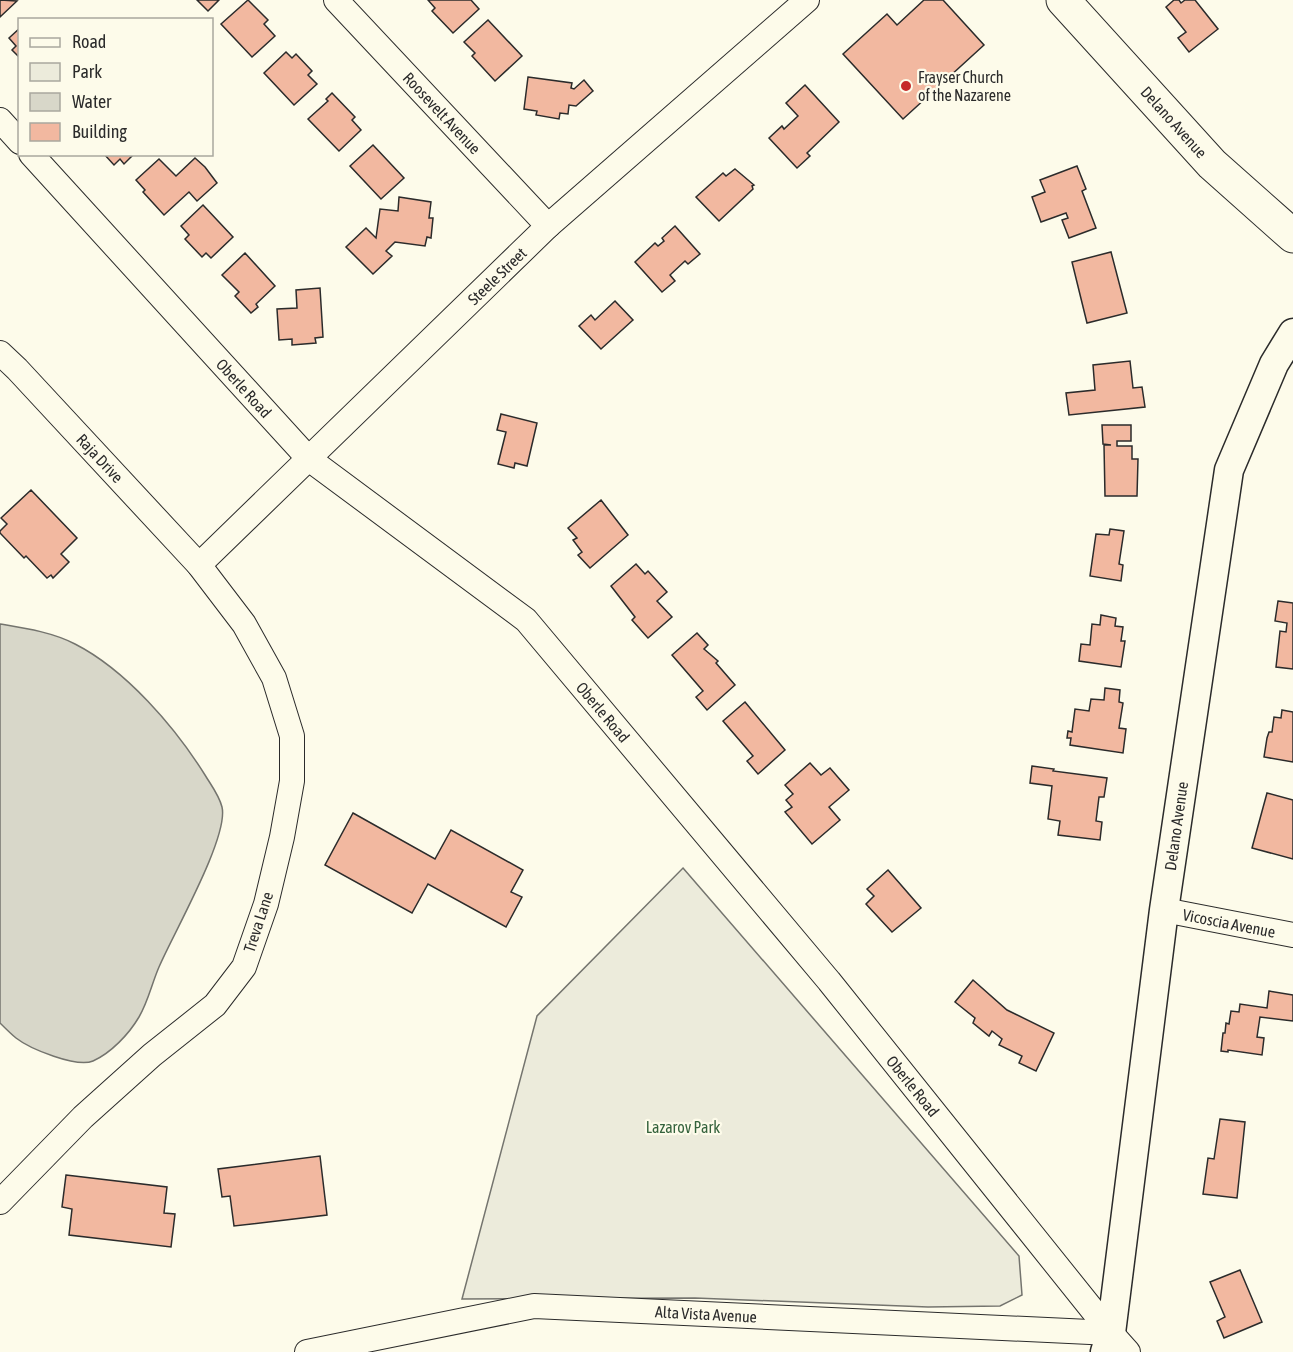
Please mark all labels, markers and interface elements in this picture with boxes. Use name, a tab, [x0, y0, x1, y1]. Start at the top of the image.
legend	[18, 18, 213, 156]
text: Road	[72, 31, 106, 52]
text: Park	[72, 61, 102, 82]
place label: Frayser Church of the Nazarene	[918, 68, 1011, 104]
street label: Roosevelt Avenue	[400, 69, 484, 157]
marker: Frayser Church of the Nazarene	[899, 79, 913, 93]
street label: Delano Avenue	[1137, 83, 1211, 161]
text: Water	[72, 91, 112, 112]
text: Building	[72, 121, 127, 142]
street label: Steele Street	[464, 243, 530, 308]
street label: Oberle Road	[213, 355, 275, 421]
street label: Raja Drive	[72, 430, 127, 487]
street label: Oberle Road	[573, 678, 633, 746]
street label: Delano Avenue	[1161, 780, 1191, 872]
street label: Treva Lane	[240, 889, 276, 955]
street label: Vicoscia Avenue	[1181, 905, 1277, 941]
street label: Oberle Road	[883, 1052, 943, 1120]
park label: Lazarov Park	[646, 1118, 720, 1136]
street label: Alta Vista Avenue	[655, 1302, 757, 1326]

